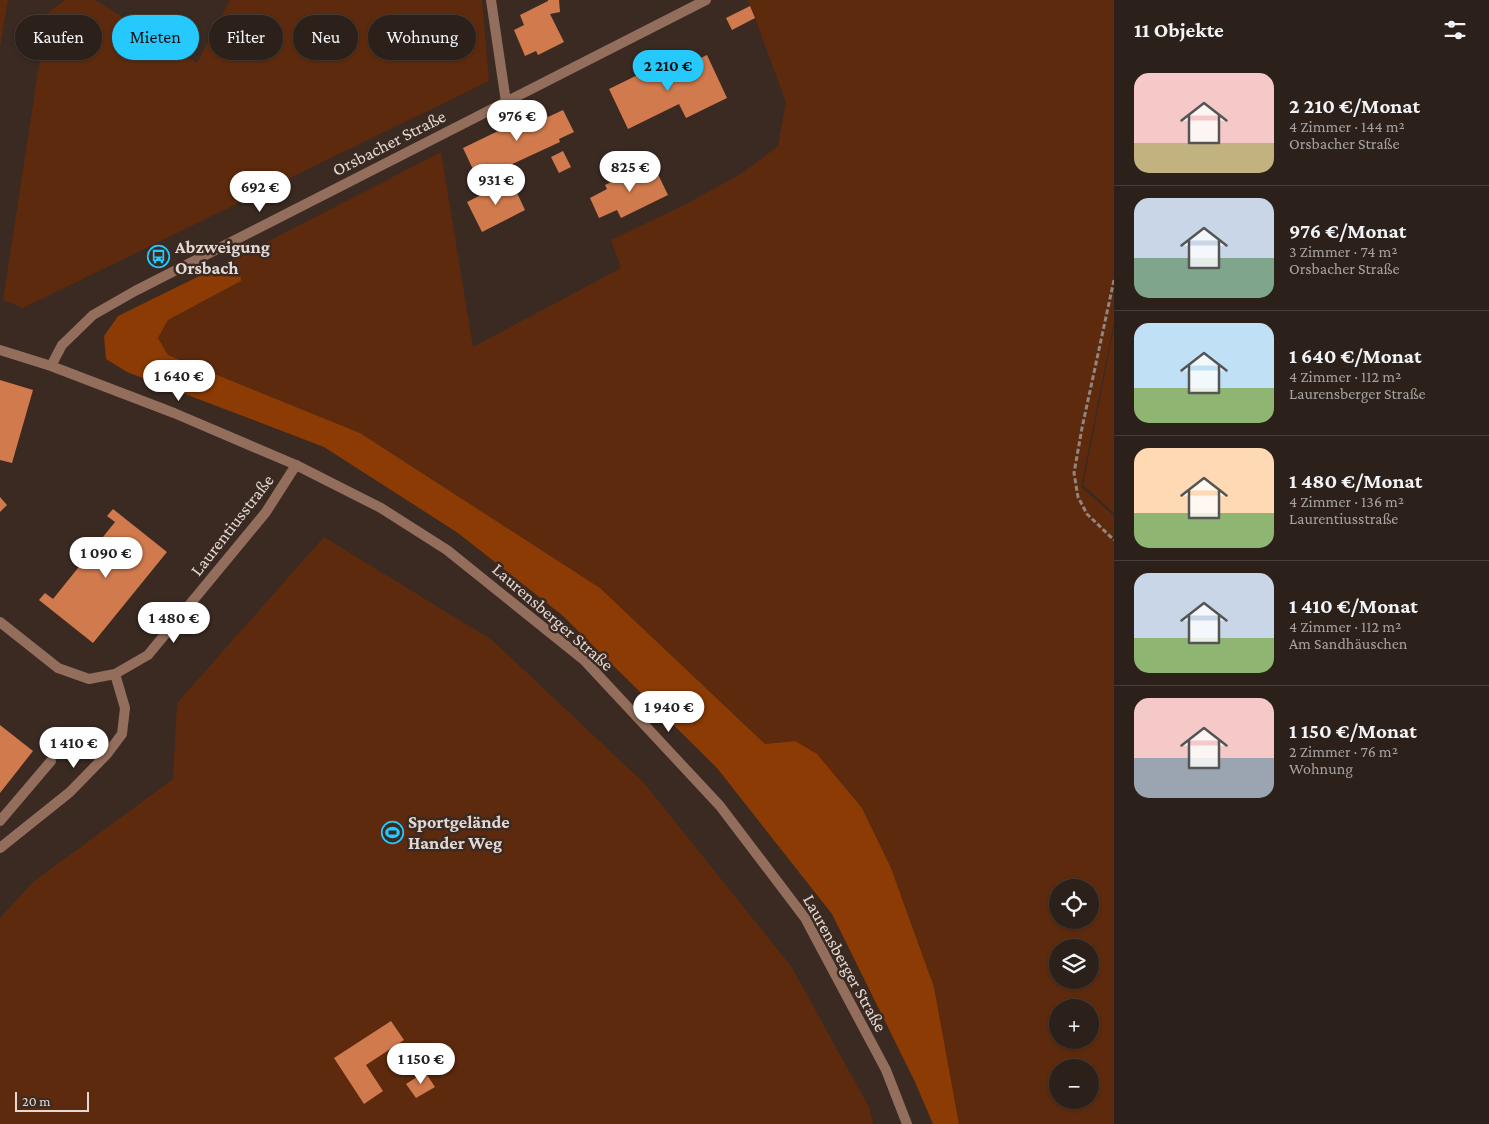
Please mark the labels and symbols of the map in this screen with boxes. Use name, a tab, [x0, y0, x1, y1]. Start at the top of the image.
pin: 2 210 €	[622, 49, 714, 92]
pin: 976 €	[482, 100, 552, 142]
street label: Orsbacher Straße	[329, 106, 449, 180]
pin: 825 €	[595, 150, 665, 193]
pin: 931 €	[461, 164, 531, 206]
pin: 692 €	[225, 170, 295, 213]
place label: Abzweigung Orsbach	[174, 237, 270, 278]
bus stop icon: Abzweigung Orsbach	[147, 245, 171, 269]
pin: 1 640 €	[133, 360, 225, 402]
street label: Laurentiusstraße	[186, 470, 278, 580]
pin: 1 090 €	[60, 536, 152, 579]
street label: Laurensberger Straße	[488, 559, 618, 675]
pin: 1 480 €	[128, 602, 220, 644]
pin: 1 940 €	[623, 690, 715, 733]
pin: 1 410 €	[28, 726, 120, 769]
place label: Sportgelände Hander Weg	[408, 812, 510, 853]
sports icon: Sportgelände Hander Weg	[380, 820, 404, 844]
street label: Laurensberger Straße	[799, 891, 891, 1035]
pin: 1 150 €	[375, 1042, 467, 1085]
scale bar	[15, 1089, 89, 1112]

